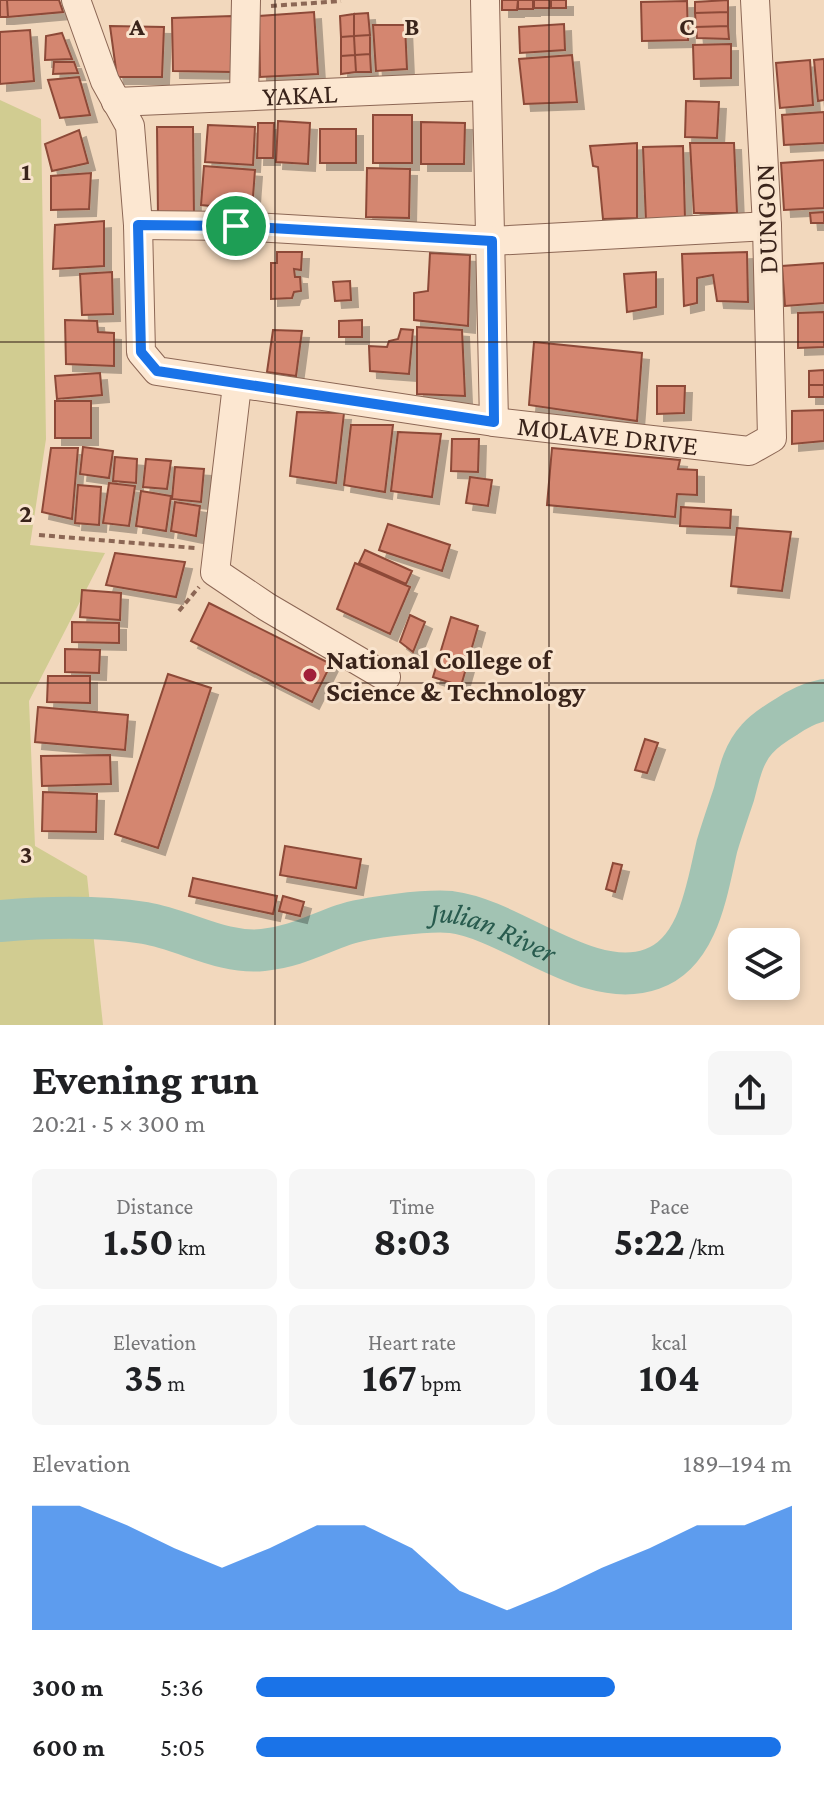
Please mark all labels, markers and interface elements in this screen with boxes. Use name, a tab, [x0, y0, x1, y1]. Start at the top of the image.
text: A	[128, 12, 145, 41]
text: B	[404, 12, 420, 41]
text: C	[679, 12, 695, 41]
street label: YAKAL	[262, 77, 338, 111]
text: 1	[21, 157, 31, 186]
street label: DUNGON	[749, 163, 783, 275]
pin	[202, 192, 270, 260]
icon: arrive	[214, 204, 258, 248]
street label: MOLAVE DRIVE	[516, 409, 700, 461]
text: 2	[19, 499, 33, 528]
place label: National College of Science & Technology	[326, 644, 586, 707]
marker: National College of Science & Technology	[301, 666, 319, 684]
text: 3	[20, 840, 32, 869]
water label: Julian River	[425, 895, 563, 969]
map controls	[728, 928, 800, 1000]
button: layers	[728, 928, 800, 1000]
button: share	[708, 1051, 792, 1135]
text: Evening run	[32, 1055, 259, 1103]
text: 20:21 · 5 × 300 m	[32, 1109, 205, 1138]
text: Distance	[116, 1194, 193, 1219]
text: Time	[389, 1194, 435, 1219]
text: Pace	[650, 1194, 689, 1219]
text: 1.50	[104, 1219, 174, 1264]
text: 8:03	[373, 1219, 451, 1264]
text: 5:22	[614, 1219, 685, 1264]
text: km	[174, 1235, 206, 1260]
text: /km	[685, 1235, 725, 1260]
text: Elevation	[113, 1330, 196, 1355]
text: Heart rate	[368, 1330, 456, 1355]
text: kcal	[652, 1330, 687, 1355]
text: 35	[124, 1355, 163, 1400]
text: 167	[362, 1355, 417, 1400]
text: 104	[639, 1355, 700, 1400]
text: m	[163, 1371, 185, 1396]
text: bpm	[417, 1371, 462, 1396]
text: Elevation	[32, 1449, 130, 1478]
text: 189–194 m	[683, 1449, 792, 1478]
text: 300 m	[32, 1673, 103, 1702]
text: 5:36	[160, 1673, 204, 1702]
text: 600 m	[32, 1733, 105, 1762]
text: 5:05	[160, 1733, 205, 1762]

